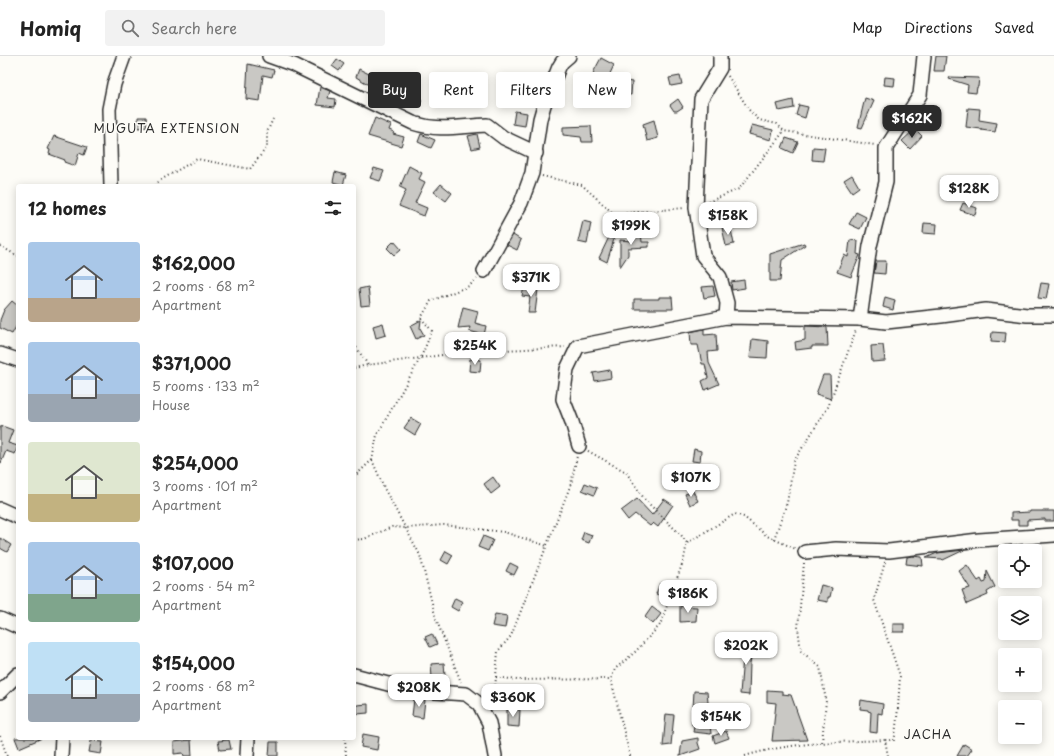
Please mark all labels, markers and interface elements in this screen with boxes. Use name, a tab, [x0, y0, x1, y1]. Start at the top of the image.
search box	[105, 10, 385, 46]
text: Homiq	[20, 14, 81, 42]
text: Search here	[151, 16, 237, 39]
icon: search	[119, 17, 141, 39]
text: Map	[852, 17, 882, 38]
text: Directions	[904, 17, 972, 38]
text: Saved	[994, 17, 1034, 38]
chip: Buy	[368, 72, 421, 108]
chip: Rent	[429, 72, 488, 108]
chip: Filters	[496, 72, 565, 108]
chip: New	[573, 72, 631, 108]
pin: $162K	[884, 105, 940, 139]
text: $162K	[891, 108, 933, 127]
district label: MUGUTA EXTENSION	[94, 119, 240, 137]
pin: $128K	[941, 175, 997, 209]
text: $128K	[948, 178, 990, 197]
text: 12 homes	[28, 195, 106, 221]
icon: filters	[322, 197, 344, 219]
pin: $158K	[700, 202, 756, 236]
text: $158K	[708, 205, 748, 224]
pin: $199K	[603, 212, 659, 246]
text: $199K	[611, 215, 651, 234]
text: $162,000	[152, 250, 235, 276]
icon: home	[60, 258, 108, 306]
pin: $371K	[503, 264, 559, 298]
text: $371K	[512, 267, 550, 286]
text: 2 rooms · 68 m²	[152, 276, 255, 295]
text: Apartment	[152, 295, 221, 314]
pin: $254K	[447, 332, 503, 366]
text: $254K	[453, 335, 497, 354]
text: $371,000	[152, 350, 231, 376]
icon: home	[60, 358, 108, 406]
text: 5 rooms · 133 m²	[152, 376, 260, 395]
text: House	[152, 395, 190, 414]
text: $254,000	[152, 450, 238, 476]
icon: home	[60, 458, 108, 506]
pin: $107K	[663, 464, 719, 498]
text: $107K	[671, 467, 711, 486]
text: 3 rooms · 101 m²	[152, 476, 258, 495]
text: Apartment	[152, 495, 221, 514]
map controls	[998, 544, 1042, 744]
button: locate	[998, 544, 1042, 588]
text: $107,000	[152, 550, 234, 576]
icon: home	[60, 558, 108, 606]
text: 2 rooms · 54 m²	[152, 576, 255, 595]
pin: $186K	[660, 580, 716, 614]
text: $186K	[668, 583, 708, 602]
text: Apartment	[152, 595, 221, 614]
button: layers	[998, 596, 1042, 640]
pin: $202K	[718, 632, 774, 666]
text: $202K	[724, 635, 768, 654]
button: +	[998, 648, 1042, 692]
text: $154,000	[152, 650, 235, 676]
icon: home	[60, 658, 108, 706]
pin: $208K	[391, 674, 447, 708]
text: 2 rooms · 68 m²	[152, 676, 255, 695]
text: $208K	[397, 677, 441, 696]
pin: $360K	[485, 684, 541, 718]
text: $360K	[490, 687, 536, 706]
text: Apartment	[152, 695, 221, 714]
button: −	[998, 700, 1042, 744]
pin: $154K	[693, 703, 749, 737]
text: $154K	[700, 706, 742, 725]
district label: JACHA	[904, 725, 952, 743]

